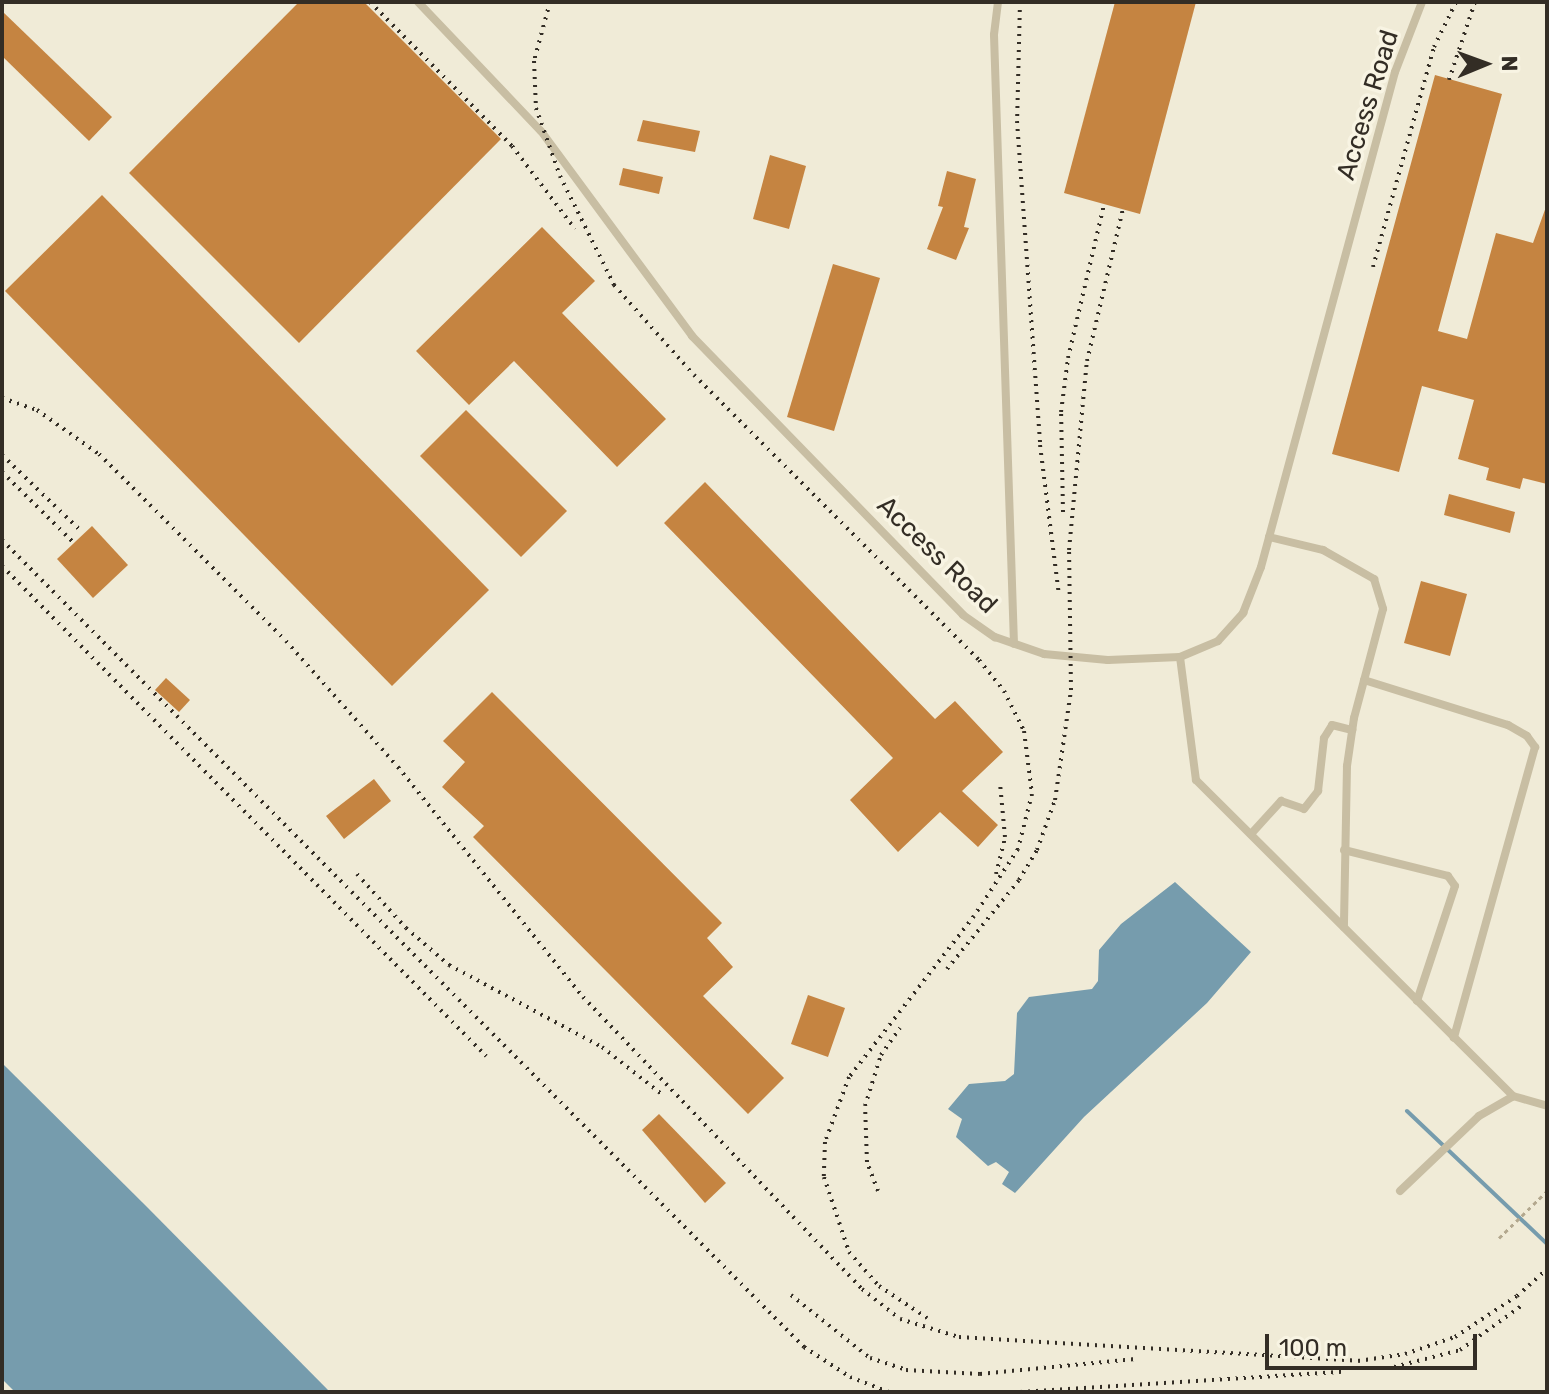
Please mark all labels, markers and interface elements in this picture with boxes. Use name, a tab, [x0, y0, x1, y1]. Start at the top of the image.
north arrow	[1445, 24, 1525, 104]
street label: Access Road	[1330, 26, 1406, 184]
text: N	[1496, 55, 1523, 72]
street label: Access Road	[870, 490, 1004, 620]
scale bar	[1269, 1318, 1481, 1368]
text: 100 m	[1279, 1334, 1347, 1362]

